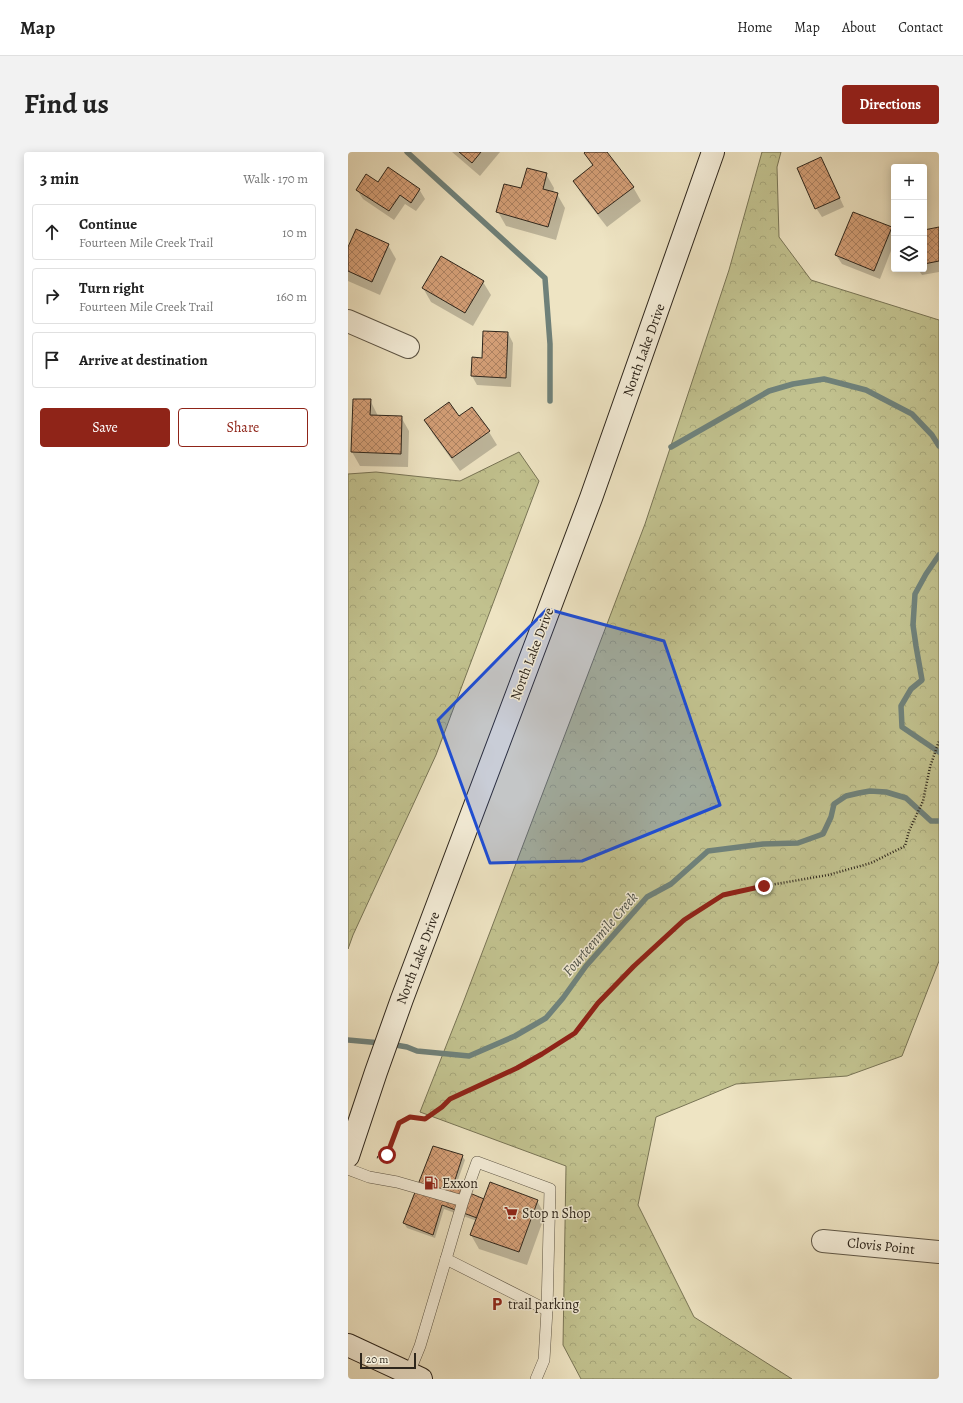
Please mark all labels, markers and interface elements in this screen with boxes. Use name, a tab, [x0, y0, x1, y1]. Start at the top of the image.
text: Map	[20, 15, 55, 41]
text: Home	[737, 18, 772, 37]
text: Map	[794, 18, 820, 37]
text: About	[842, 18, 876, 37]
text: Contact	[898, 18, 943, 37]
text: Find us	[24, 85, 109, 123]
button: Directions	[842, 85, 939, 124]
map controls	[891, 164, 927, 272]
button: +	[891, 164, 927, 200]
text: 3 min	[40, 167, 79, 190]
text: Walk · 170 m	[243, 170, 308, 187]
button: −	[891, 200, 927, 236]
text: Continue	[79, 214, 137, 234]
icon: ahead	[41, 221, 63, 243]
text: 10 m	[282, 224, 307, 241]
text: Fourteen Mile Creek Trail	[79, 234, 213, 251]
button: layers	[891, 236, 927, 272]
text: Turn right	[79, 278, 144, 298]
icon: right	[41, 285, 63, 307]
text: 160 m	[276, 288, 307, 305]
text: Fourteen Mile Creek Trail	[79, 298, 213, 315]
street label: North Lake Drive	[618, 301, 670, 399]
icon: arrive	[41, 349, 63, 371]
text: Arrive at destination	[79, 350, 208, 370]
button: Save	[40, 408, 170, 447]
button: Share	[178, 408, 308, 447]
street label: North Lake Drive	[506, 605, 558, 703]
route end	[755, 877, 773, 895]
water label: Fourteenmile Creek	[558, 887, 642, 980]
street label: North Lake Drive	[392, 909, 444, 1007]
route start	[378, 1146, 396, 1164]
place label: Exxon	[442, 1174, 478, 1193]
fuel station icon: Exxon	[423, 1175, 439, 1191]
place label: Stop n Shop	[522, 1204, 591, 1223]
supermarket icon: Stop n Shop	[503, 1205, 519, 1221]
street label: Clovis Point	[846, 1233, 916, 1259]
place label: trail parking	[508, 1295, 579, 1314]
parking icon: trail parking	[489, 1296, 505, 1312]
scale bar	[360, 1351, 416, 1370]
text: 20 m	[366, 1352, 388, 1367]

